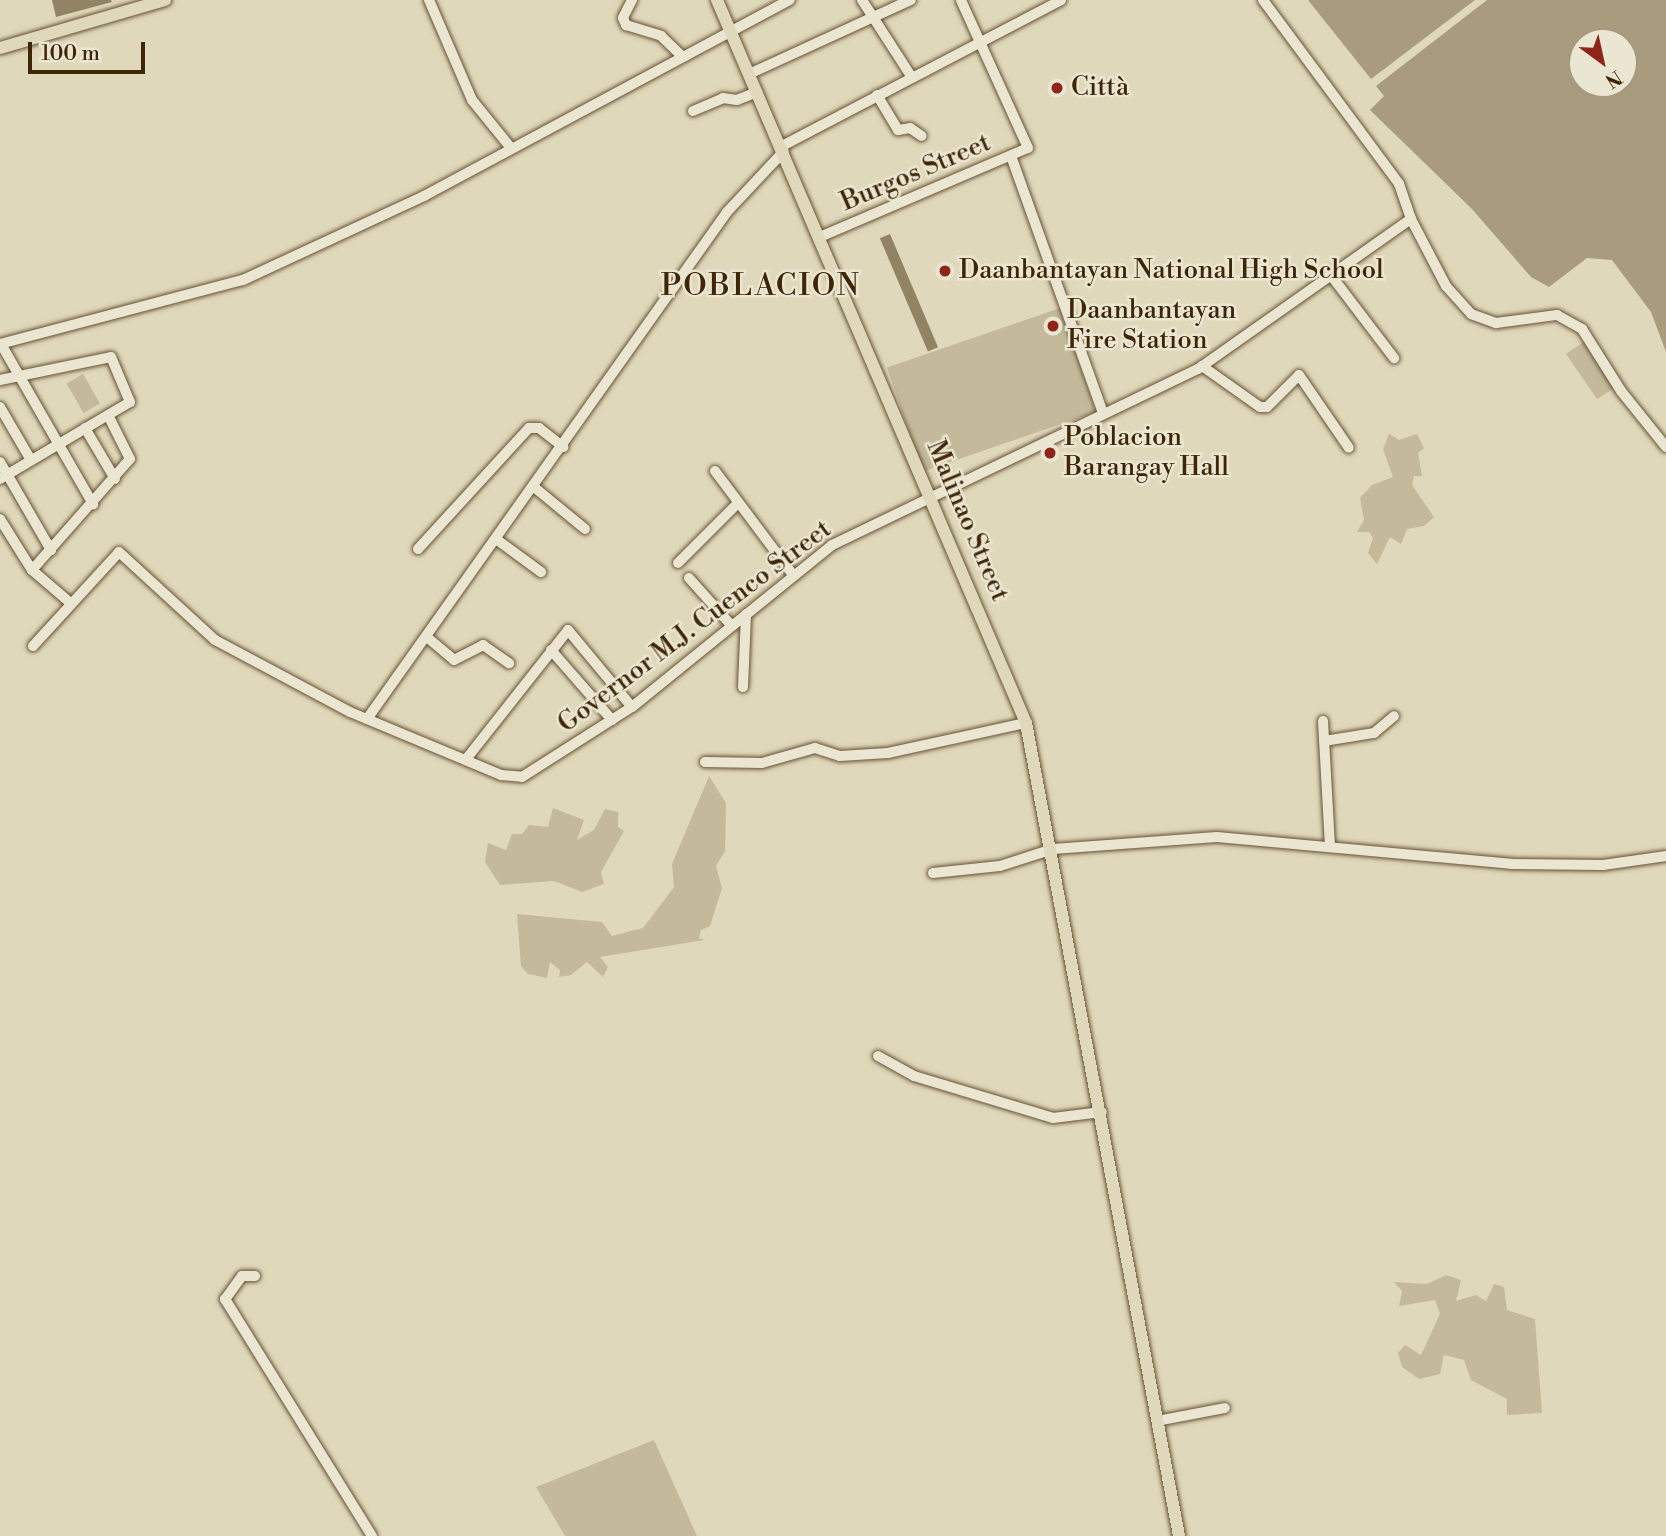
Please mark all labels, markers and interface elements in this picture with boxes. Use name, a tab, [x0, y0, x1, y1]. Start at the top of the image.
scale bar	[32, 28, 149, 72]
north arrow	[1568, 28, 1638, 98]
text: 100 m	[41, 41, 100, 67]
text: N	[1601, 65, 1626, 93]
place label: Città	[1071, 72, 1129, 104]
marker: Città	[1049, 80, 1065, 96]
street label: Burgos Street	[836, 127, 996, 219]
place label: Daanbantayan National High School	[959, 255, 1384, 287]
marker: Daanbantayan National High School	[937, 263, 953, 279]
district label: POBLACION	[662, 268, 860, 304]
place label: Daanbantayan Fire Station	[1067, 295, 1236, 356]
marker: Daanbantayan Fire Station	[1045, 318, 1061, 334]
place label: Poblacion Barangay Hall	[1064, 422, 1229, 484]
street label: Malinao Street	[919, 436, 1015, 606]
marker: Poblacion Barangay Hall	[1042, 445, 1058, 461]
street label: Governor M.J. Cuenco Street	[552, 514, 838, 740]

